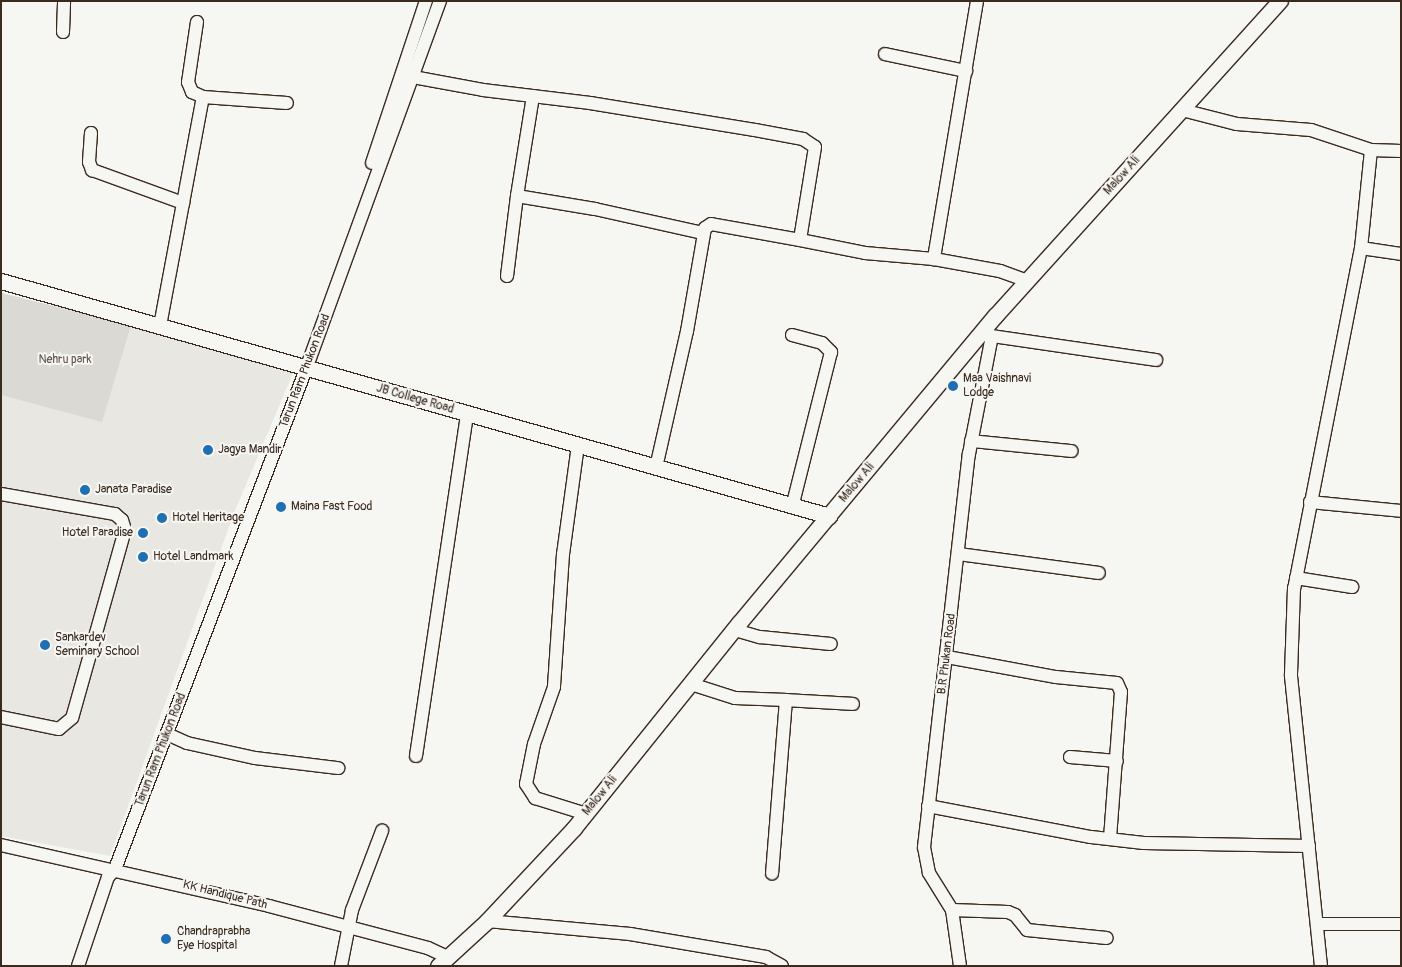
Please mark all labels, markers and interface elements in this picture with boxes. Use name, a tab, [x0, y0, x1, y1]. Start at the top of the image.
street label: Malow Ali	[1101, 154, 1143, 198]
street label: Tarun Ram Phukon Road	[277, 312, 333, 430]
park label: Nehru park	[38, 353, 92, 367]
place label: Maa Vaishnavi Lodge	[963, 372, 1031, 400]
marker: Maa Vaishnavi Lodge	[947, 380, 959, 392]
street label: JB College Road	[375, 381, 455, 417]
place label: Jagya Mandir	[218, 443, 282, 457]
marker: Jagya Mandir	[202, 444, 214, 456]
street label: Malow Ali	[836, 460, 878, 506]
place label: Janata Paradise	[95, 483, 172, 497]
marker: Janata Paradise	[79, 484, 91, 496]
place label: Maina Fast Food	[291, 500, 373, 514]
marker: Maina Fast Food	[275, 501, 287, 513]
place label: Hotel Heritage	[172, 511, 244, 525]
marker: Hotel Heritage	[156, 512, 168, 524]
place label: Hotel Paradise	[62, 526, 133, 540]
marker: Hotel Paradise	[137, 527, 149, 539]
place label: Hotel Landmark	[153, 550, 233, 564]
marker: Hotel Landmark	[137, 551, 149, 563]
street label: B.R Phukan Road	[935, 613, 959, 695]
place label: Sankardev Seminary School	[55, 631, 139, 659]
marker: Sankardev Seminary School	[39, 639, 51, 651]
street label: Tarun Ram Phukon Road	[133, 691, 189, 809]
street label: Malow Ali	[580, 773, 620, 819]
street label: KK Handique Path	[181, 878, 269, 912]
place label: Chandraprabha Eye Hospital	[177, 925, 250, 953]
marker: Chandraprabha Eye Hospital	[159, 932, 173, 946]

